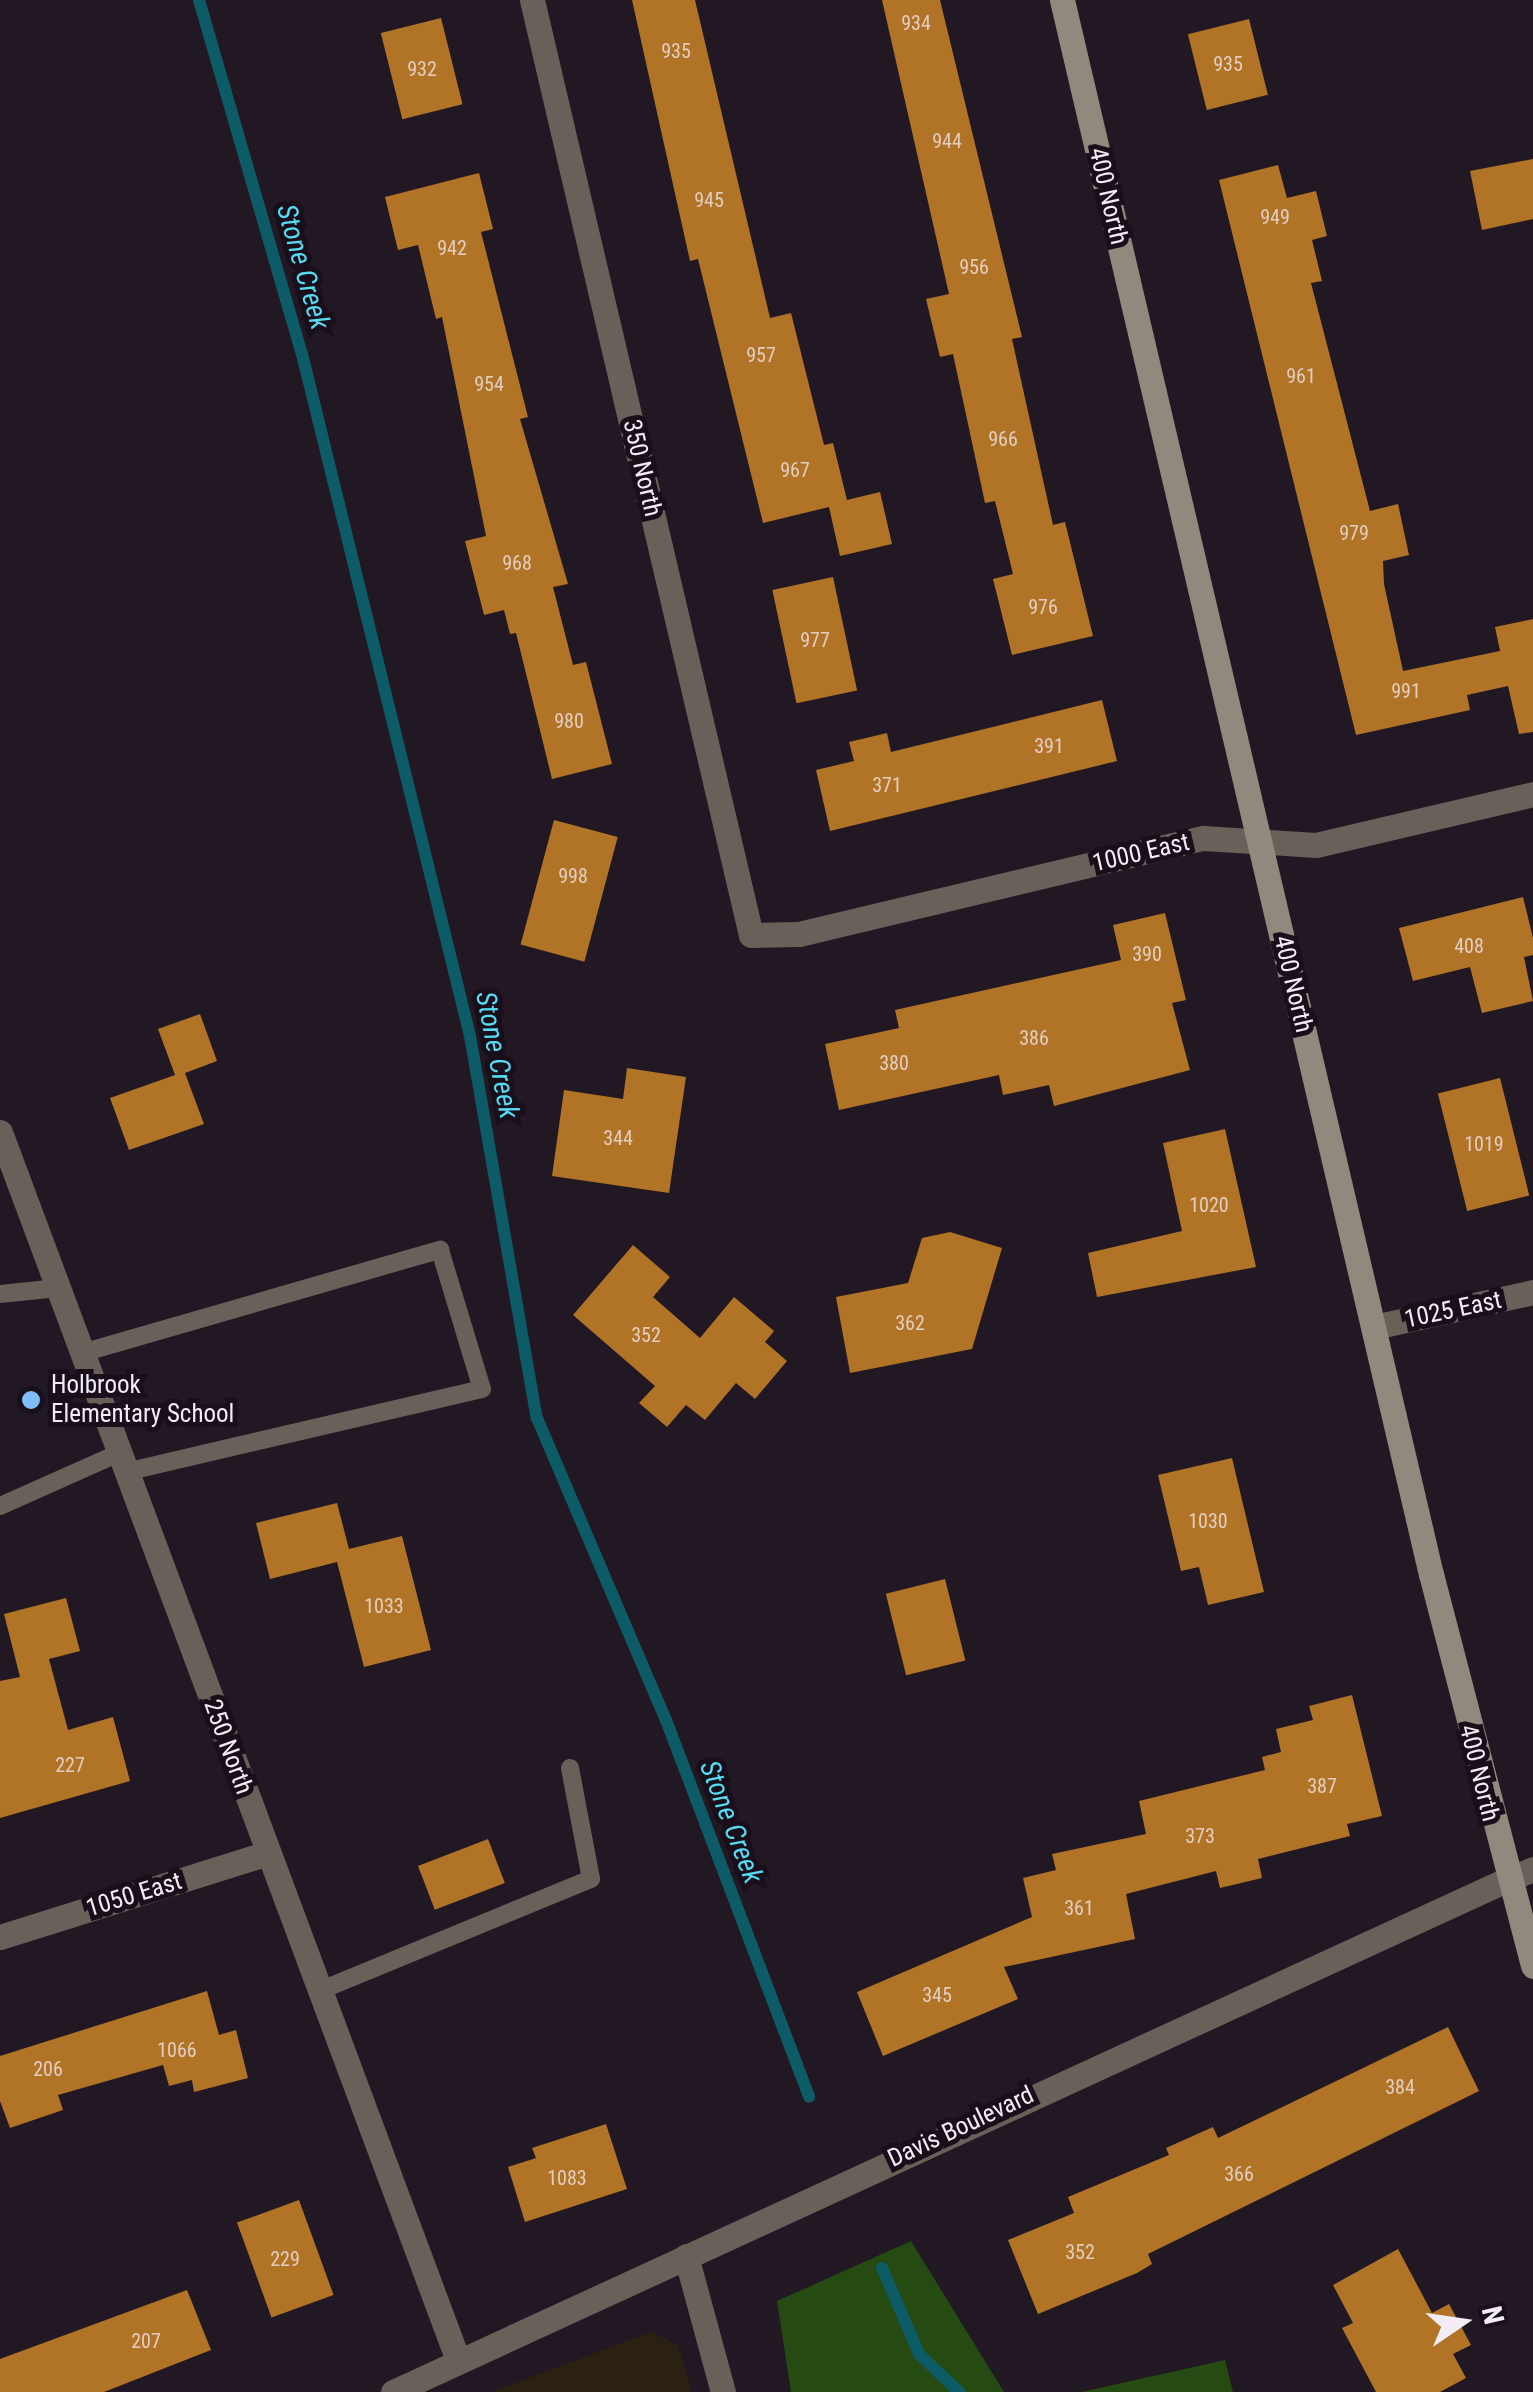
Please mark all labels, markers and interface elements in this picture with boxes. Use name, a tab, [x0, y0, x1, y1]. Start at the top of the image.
house number: 934	[901, 11, 931, 35]
house number: 935	[661, 39, 691, 63]
house number: 935	[1213, 52, 1243, 76]
house number: 932	[407, 57, 437, 81]
house number: 944	[932, 129, 962, 153]
street label: 400 North	[1082, 145, 1134, 247]
house number: 945	[694, 188, 724, 212]
water label: Stone Creek	[269, 200, 337, 334]
house number: 949	[1260, 205, 1290, 229]
house number: 942	[437, 236, 467, 260]
house number: 956	[959, 255, 989, 279]
house number: 957	[746, 343, 776, 367]
house number: 961	[1286, 364, 1316, 388]
house number: 954	[474, 372, 504, 396]
street label: 350 North	[616, 417, 668, 519]
house number: 966	[988, 427, 1018, 451]
house number: 967	[780, 458, 810, 482]
house number: 979	[1339, 521, 1369, 545]
house number: 968	[502, 551, 532, 575]
house number: 976	[1028, 595, 1058, 619]
house number: 977	[800, 628, 830, 652]
house number: 991	[1391, 679, 1421, 703]
house number: 980	[554, 709, 584, 733]
house number: 391	[1034, 734, 1064, 758]
house number: 371	[872, 773, 902, 797]
street label: 1000 East	[1090, 827, 1192, 879]
house number: 998	[558, 864, 588, 888]
street label: 400 North	[1267, 933, 1319, 1035]
house number: 408	[1454, 934, 1484, 958]
house number: 390	[1132, 942, 1162, 966]
water label: Stone Creek	[468, 989, 526, 1121]
house number: 386	[1019, 1026, 1049, 1050]
house number: 380	[879, 1051, 909, 1075]
house number: 344	[603, 1126, 633, 1150]
house number: 1019	[1464, 1132, 1504, 1156]
house number: 1020	[1189, 1193, 1229, 1217]
street label: 1025 East	[1402, 1285, 1504, 1335]
house number: 362	[895, 1311, 925, 1335]
house number: 352	[631, 1323, 661, 1347]
place label: Holbrook Elementary School	[51, 1371, 234, 1430]
marker: Holbrook Elementary School	[20, 1389, 42, 1411]
house number: 1030	[1188, 1509, 1228, 1533]
house number: 1033	[364, 1594, 404, 1618]
street label: 250 North	[197, 1696, 259, 1798]
street label: 400 North	[1453, 1722, 1505, 1824]
house number: 227	[55, 1753, 85, 1777]
water label: Stone Creek	[692, 1756, 770, 1888]
house number: 387	[1307, 1774, 1337, 1798]
house number: 373	[1185, 1824, 1215, 1848]
street label: 1050 East	[83, 1866, 185, 1924]
house number: 361	[1064, 1896, 1094, 1920]
house number: 345	[922, 1983, 952, 2007]
house number: 1066	[157, 2038, 197, 2062]
house number: 206	[33, 2057, 63, 2081]
house number: 384	[1385, 2075, 1415, 2099]
street label: Davis Boulevard	[883, 2080, 1039, 2174]
house number: 366	[1224, 2162, 1254, 2186]
house number: 1083	[547, 2166, 587, 2190]
house number: 352	[1065, 2240, 1095, 2264]
house number: 229	[270, 2247, 300, 2271]
north arrow	[1413, 2272, 1513, 2372]
text: N	[1475, 2303, 1511, 2327]
house number: 207	[131, 2329, 161, 2353]

